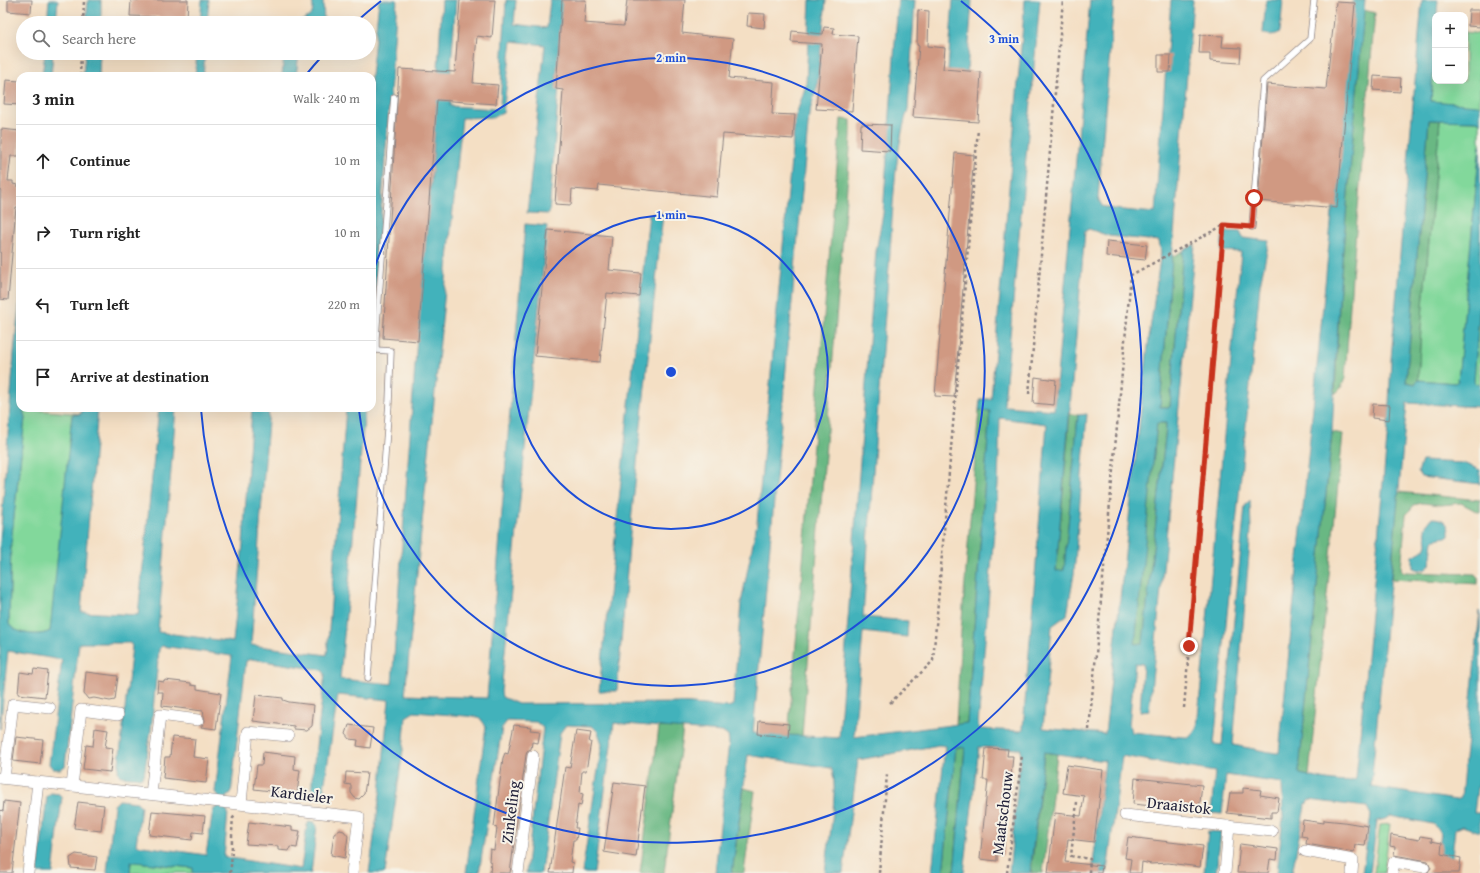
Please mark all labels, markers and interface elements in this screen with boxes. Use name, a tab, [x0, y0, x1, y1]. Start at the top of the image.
map controls	[1432, 12, 1468, 84]
button: +	[1432, 12, 1468, 48]
search box	[16, 16, 376, 60]
icon: search	[30, 27, 52, 49]
text: Search here	[62, 28, 136, 49]
text: 3 min	[989, 30, 1019, 47]
button: −	[1432, 48, 1468, 84]
text: 2 min	[656, 49, 686, 66]
text: 3 min	[32, 86, 74, 111]
text: Walk · 240 m	[293, 89, 360, 108]
icon: ahead	[32, 150, 54, 172]
text: Continue	[70, 150, 131, 171]
text: 10 m	[334, 151, 360, 170]
route start	[1245, 189, 1263, 207]
text: 1 min	[656, 206, 686, 223]
icon: right	[32, 222, 54, 244]
text: Turn right	[70, 222, 141, 243]
text: 10 m	[334, 223, 360, 242]
icon: left	[32, 294, 54, 316]
text: Turn left	[70, 294, 129, 315]
text: 220 m	[328, 295, 360, 314]
centre of rings	[664, 365, 678, 379]
icon: arrive	[32, 366, 54, 388]
text: Arrive at destination	[70, 366, 209, 387]
route end	[1180, 637, 1198, 655]
street label: Maatschouw	[985, 769, 1019, 856]
street label: Kardieler	[269, 778, 335, 810]
street label: Zinkeling	[494, 779, 526, 845]
street label: Draaistok	[1146, 790, 1213, 820]

